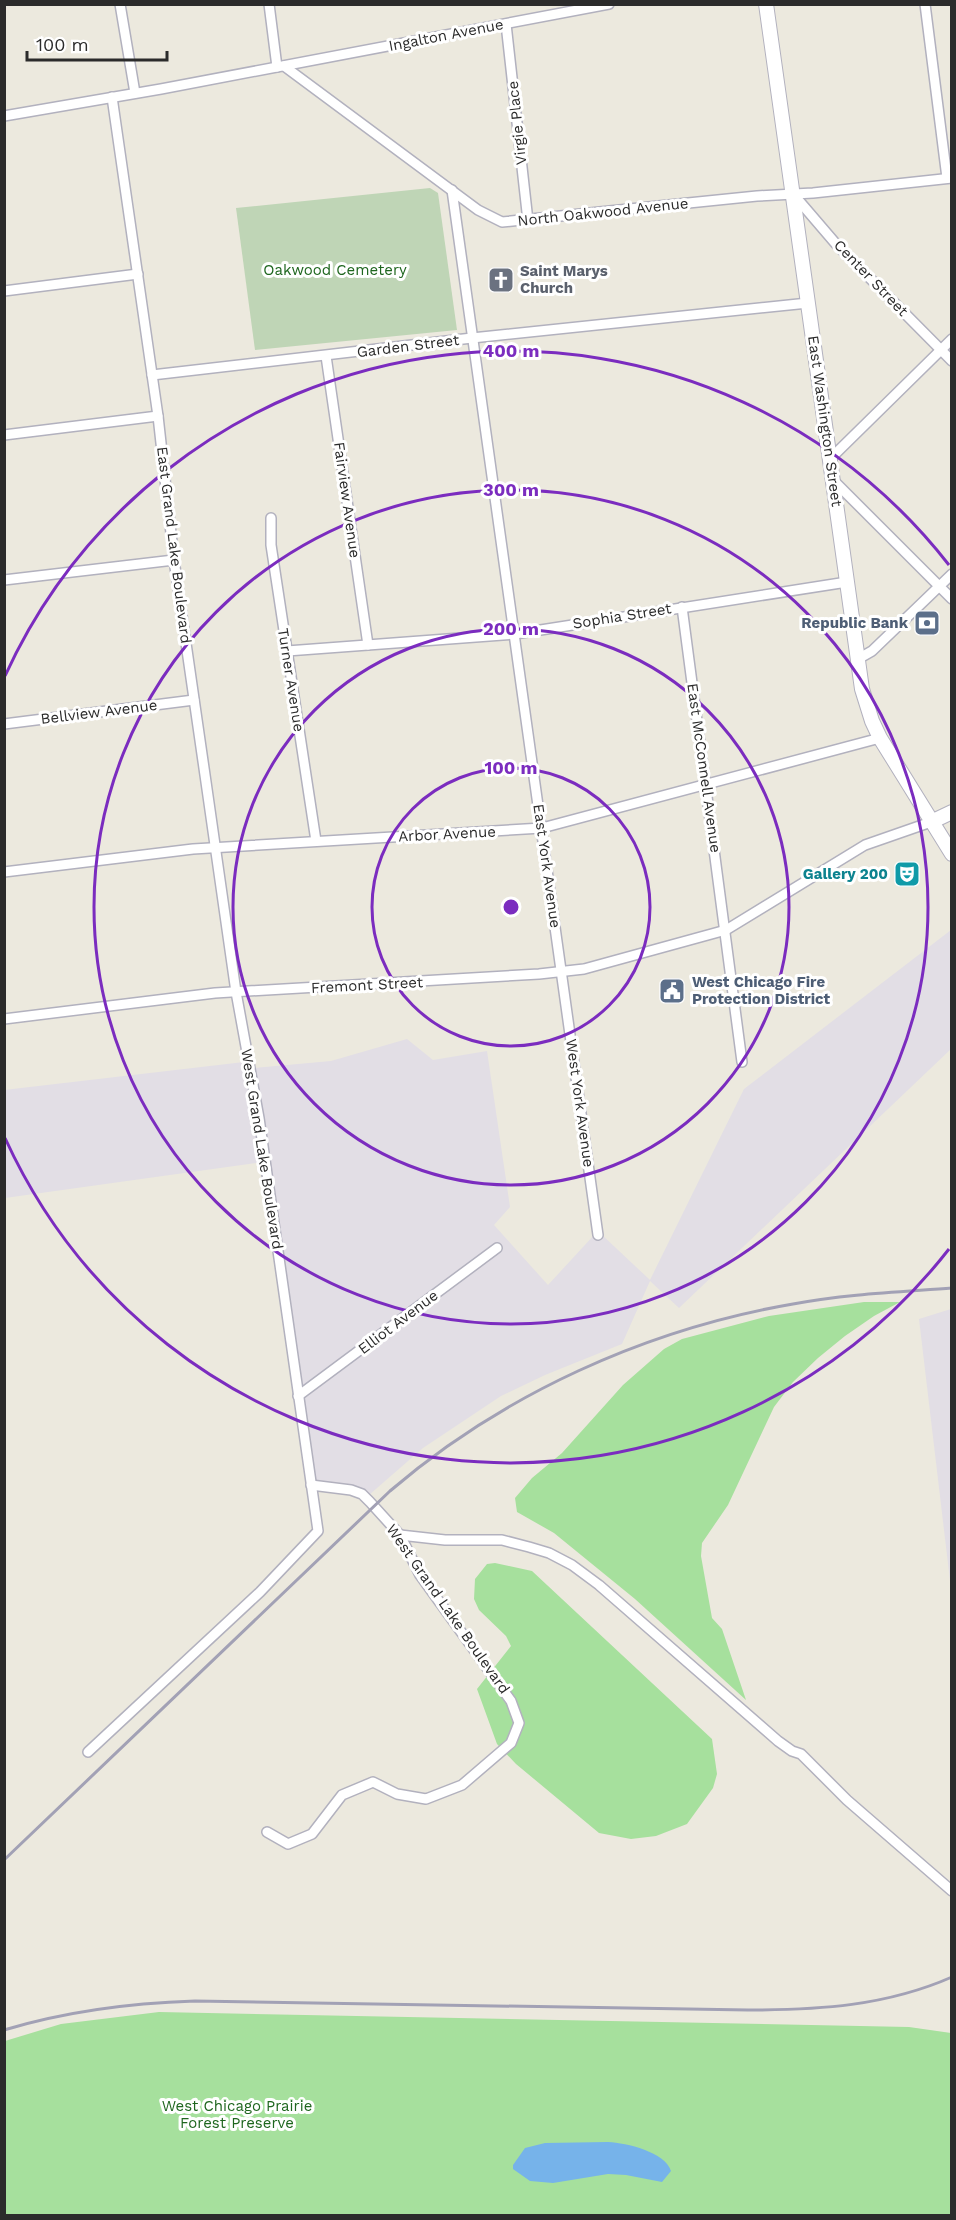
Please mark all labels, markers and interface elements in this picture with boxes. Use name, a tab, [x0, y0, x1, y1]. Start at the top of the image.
street label: Ingalton Avenue	[387, 15, 505, 55]
scale bar	[27, 24, 166, 62]
text: 100 m	[36, 34, 89, 55]
street label: Virgie Place	[504, 80, 530, 166]
street label: North Oakwood Avenue	[517, 194, 689, 230]
street label: Center Street	[830, 236, 912, 320]
park label: Oakwood Cemetery	[263, 261, 407, 279]
place label: Saint Marys Church	[520, 262, 608, 297]
church icon: Saint Marys Church	[486, 265, 516, 295]
street label: Garden Street	[356, 331, 461, 361]
street label: East Washington Street	[804, 334, 846, 508]
text: 400 m	[483, 340, 539, 361]
street label: Fairview Avenue	[330, 441, 364, 559]
street label: East Grand Lake Boulevard	[153, 445, 195, 645]
text: 300 m	[483, 479, 539, 500]
street label: Sophia Street	[571, 599, 673, 633]
bank icon: Republic Bank	[912, 608, 942, 638]
place label: Republic Bank	[801, 614, 909, 632]
text: 200 m	[483, 618, 539, 639]
street label: Turner Avenue	[274, 627, 308, 733]
street label: East McConnell Avenue	[683, 682, 725, 854]
street label: Bellview Avenue	[40, 696, 158, 728]
text: 100 m	[484, 757, 538, 778]
street label: East York Avenue	[529, 803, 565, 929]
street label: Arbor Avenue	[398, 822, 496, 846]
theatre icon: Gallery 200	[892, 859, 922, 889]
place label: Gallery 200	[803, 865, 888, 883]
centre of rings	[501, 897, 521, 917]
street label: Fremont Street	[311, 973, 424, 997]
place label: West Chicago Fire Protection District	[692, 973, 831, 1008]
public building icon: West Chicago Fire Protection District	[657, 976, 687, 1006]
street label: West York Avenue	[562, 1038, 598, 1168]
street label: West Grand Lake Boulevard	[237, 1047, 287, 1251]
street label: Elliot Avenue	[354, 1286, 442, 1358]
street label: West Grand Lake Boulevard	[382, 1521, 514, 1697]
park label: West Chicago Prairie Forest Preserve	[162, 2097, 312, 2132]

